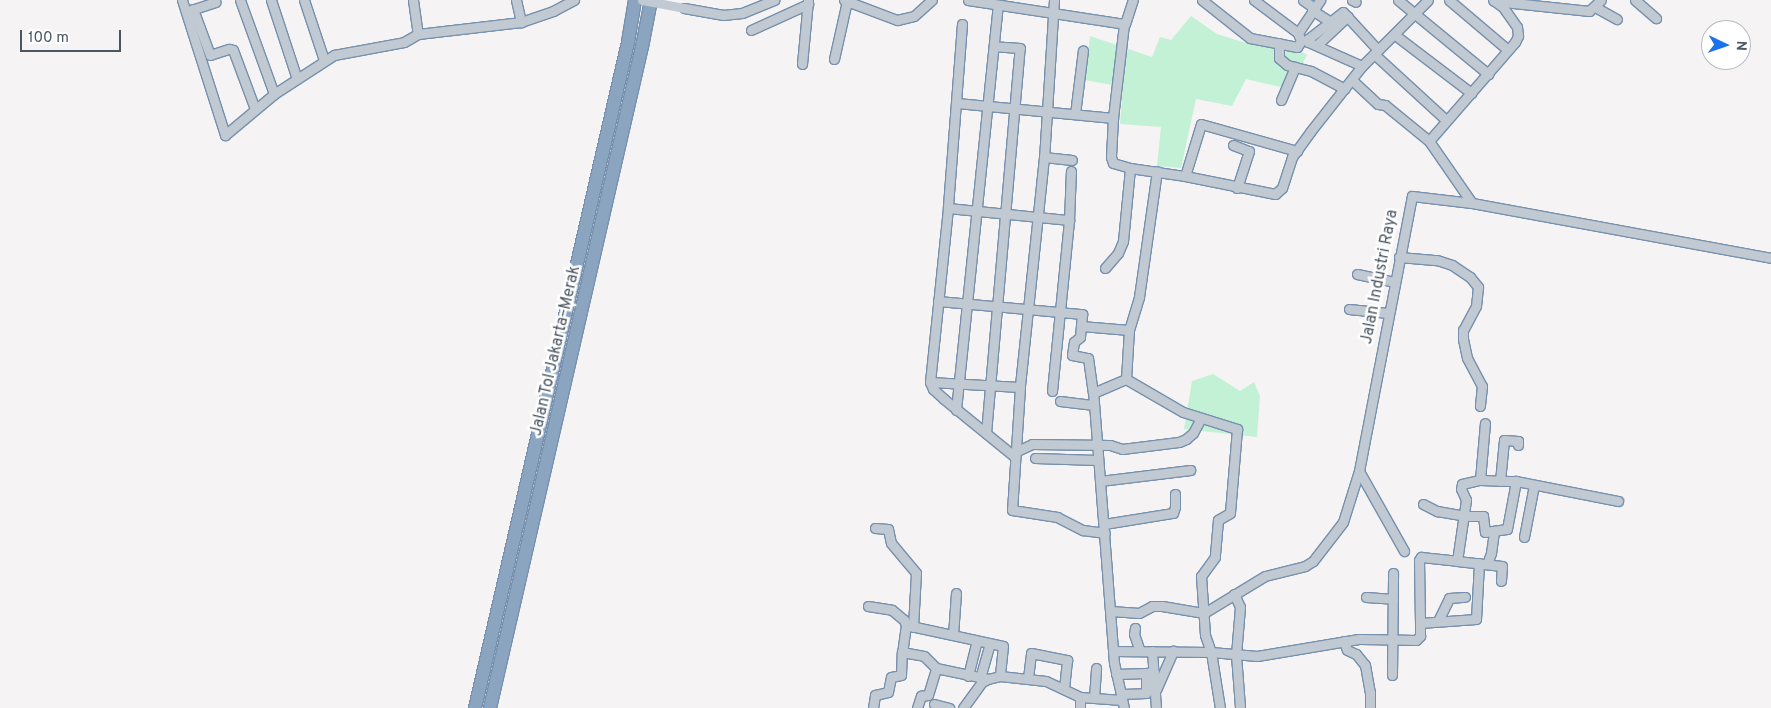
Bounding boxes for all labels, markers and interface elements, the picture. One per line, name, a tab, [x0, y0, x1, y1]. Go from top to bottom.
scale bar	[22, 20, 124, 52]
north arrow	[1701, 20, 1751, 70]
text: 100 m	[28, 29, 69, 48]
text: N	[1732, 40, 1749, 51]
street label: Jalan Industri Raya	[1358, 208, 1402, 346]
street label: Jalan Tol Jakarta–Merak	[527, 264, 585, 438]

